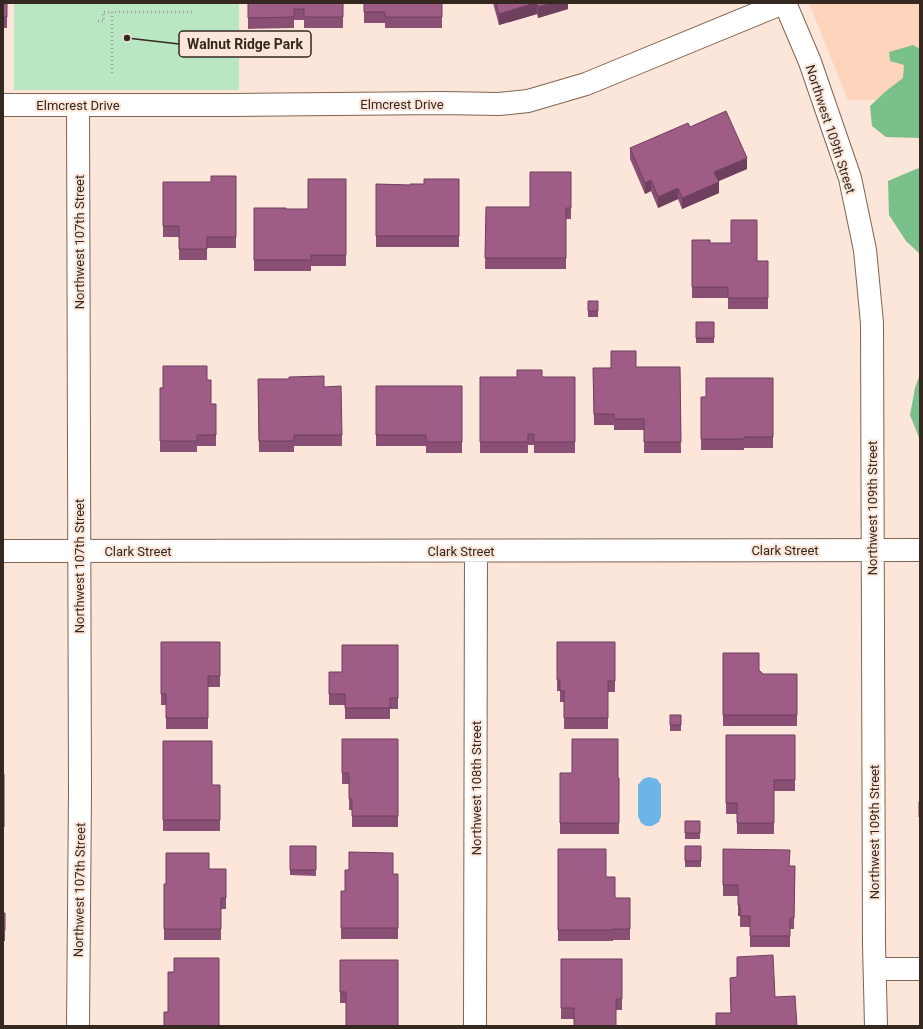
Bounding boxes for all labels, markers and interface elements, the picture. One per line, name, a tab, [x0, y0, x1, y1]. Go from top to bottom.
callout: Walnut Ridge Park	[179, 31, 311, 57]
text: Walnut Ridge Park	[187, 36, 303, 52]
street label: Northwest 109th Street	[803, 63, 858, 195]
street label: Elmcrest Drive	[360, 97, 444, 112]
street label: Elmcrest Drive	[36, 98, 120, 113]
street label: Northwest 107th Street	[72, 175, 87, 309]
street label: Northwest 109th Street	[865, 441, 880, 575]
street label: Northwest 107th Street	[72, 499, 87, 633]
street label: Clark Street	[751, 543, 819, 558]
street label: Clark Street	[104, 544, 172, 559]
street label: Clark Street	[427, 544, 495, 559]
street label: Northwest 108th Street	[469, 721, 484, 855]
street label: Northwest 109th Street	[867, 765, 882, 899]
street label: Northwest 107th Street	[71, 823, 88, 957]

